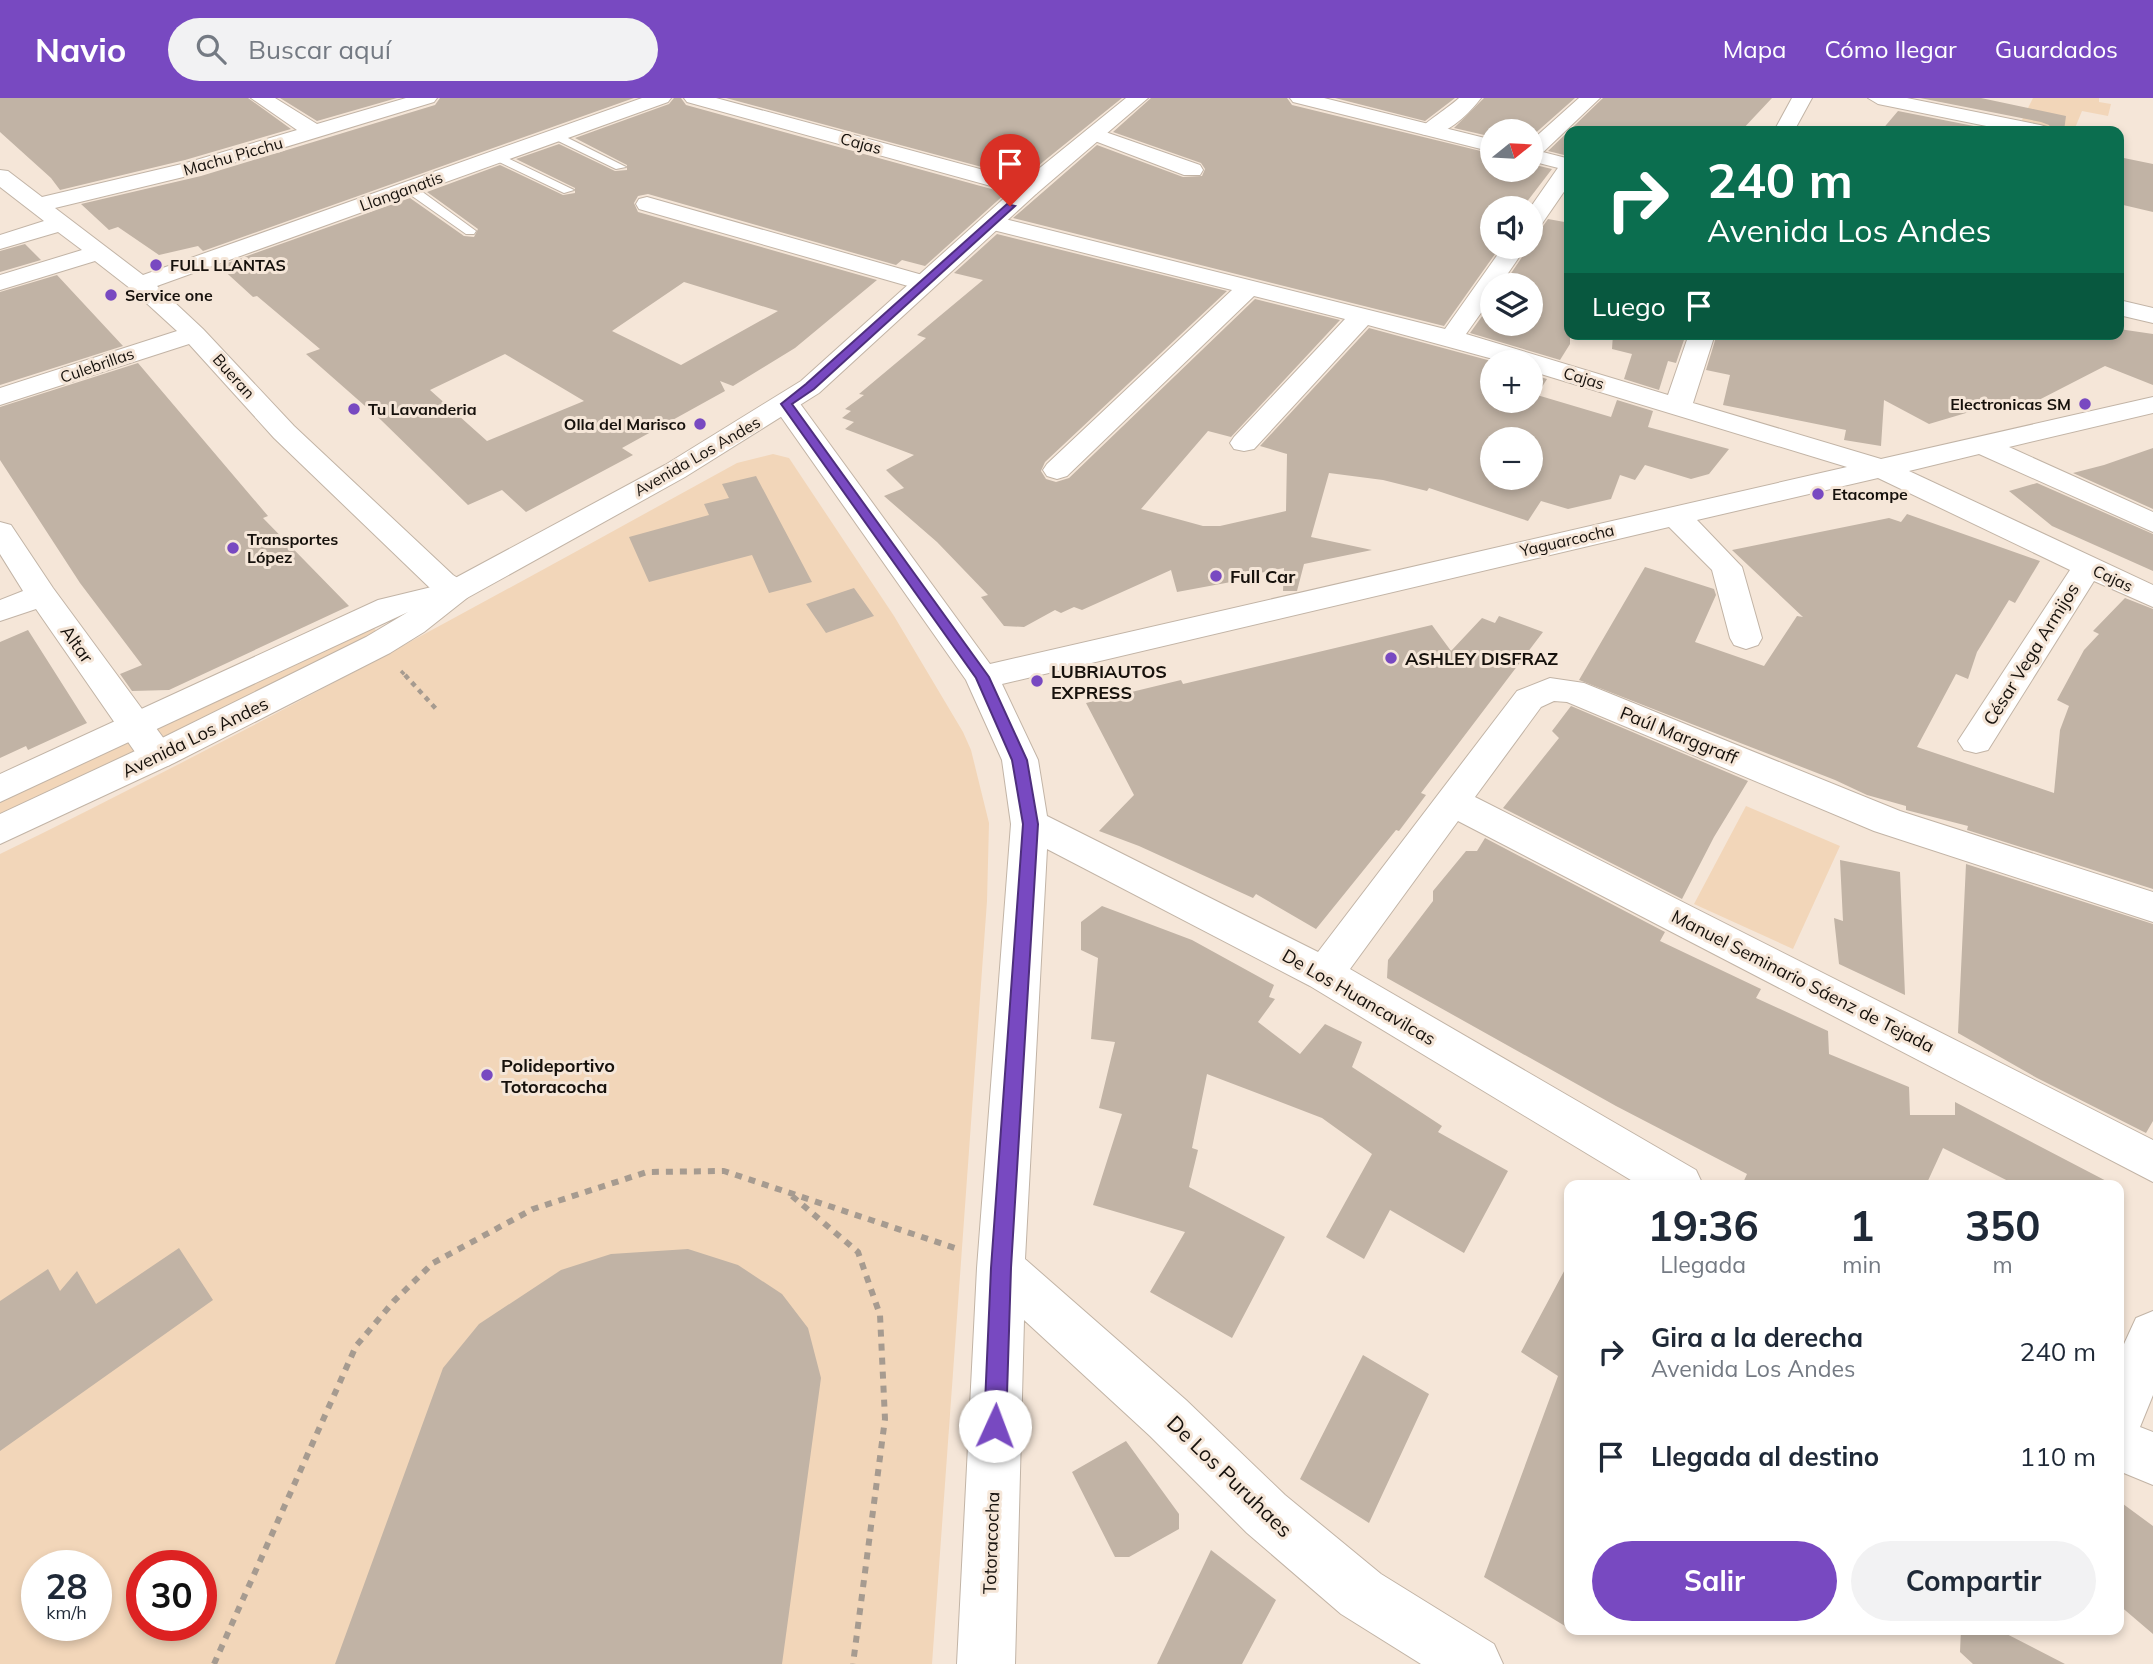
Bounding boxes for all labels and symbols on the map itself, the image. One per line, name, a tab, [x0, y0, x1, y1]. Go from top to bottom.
north arrow	[1480, 119, 1544, 182]
street label: Cajas	[838, 128, 884, 158]
street label: Machu Picchu	[181, 132, 285, 180]
pin	[980, 134, 1040, 206]
street label: Llanganatis	[357, 167, 445, 215]
place label: FULL LLANTAS	[170, 255, 286, 275]
marker: FULL LLANTAS	[148, 257, 164, 273]
place label: Service one	[125, 285, 213, 305]
marker: Service one	[103, 287, 119, 303]
street label: Culebrillas	[57, 343, 137, 387]
street label: Bueran	[209, 349, 259, 403]
street label: Cajas	[1561, 362, 1607, 394]
place label: Electronicas SM	[1950, 394, 2071, 414]
marker: Electronicas SM	[2077, 396, 2093, 412]
place label: Tu Lavanderia	[368, 399, 477, 419]
marker: Tu Lavanderia	[346, 401, 362, 417]
street label: Avenida Los Andes	[630, 412, 764, 500]
place label: Olla del Marisco	[564, 414, 686, 434]
marker: Olla del Marisco	[692, 416, 708, 432]
place label: Etacompe	[1832, 484, 1908, 504]
marker: Etacompe	[1810, 486, 1826, 502]
street label: Yaguarcocha	[1517, 519, 1616, 561]
place label: Transportes López	[247, 529, 338, 567]
marker: Transportes López	[225, 540, 241, 556]
street label: Cajas	[2090, 560, 2136, 596]
place label: Full Car	[1230, 565, 1296, 588]
marker: Full Car	[1208, 568, 1224, 584]
street label: César Vega Armijos	[1978, 579, 2084, 729]
street label: Altar	[56, 621, 99, 668]
place label: ASHLEY DISFRAZ	[1405, 647, 1558, 670]
marker: ASHLEY DISFRAZ	[1383, 650, 1399, 666]
place label: LUBRIAUTOS EXPRESS	[1051, 660, 1167, 704]
marker: LUBRIAUTOS EXPRESS	[1029, 673, 1045, 689]
street label: Avenida Los Andes	[118, 692, 272, 782]
street label: Paúl Marggraff	[1617, 701, 1742, 769]
street label: Manuel Seminario Sáenz de Tejada	[1668, 905, 1938, 1057]
street label: De Los Huancavilcas	[1278, 944, 1440, 1050]
place label: Polideportivo Totoracocha	[501, 1054, 615, 1098]
marker: Polideportivo Totoracocha	[479, 1067, 495, 1083]
position arrow	[958, 1389, 1032, 1463]
street label: De Los Puruhaes	[1162, 1410, 1298, 1542]
street label: Totoracocha	[978, 1491, 1004, 1595]
speed limit sign: 30	[126, 1550, 217, 1641]

